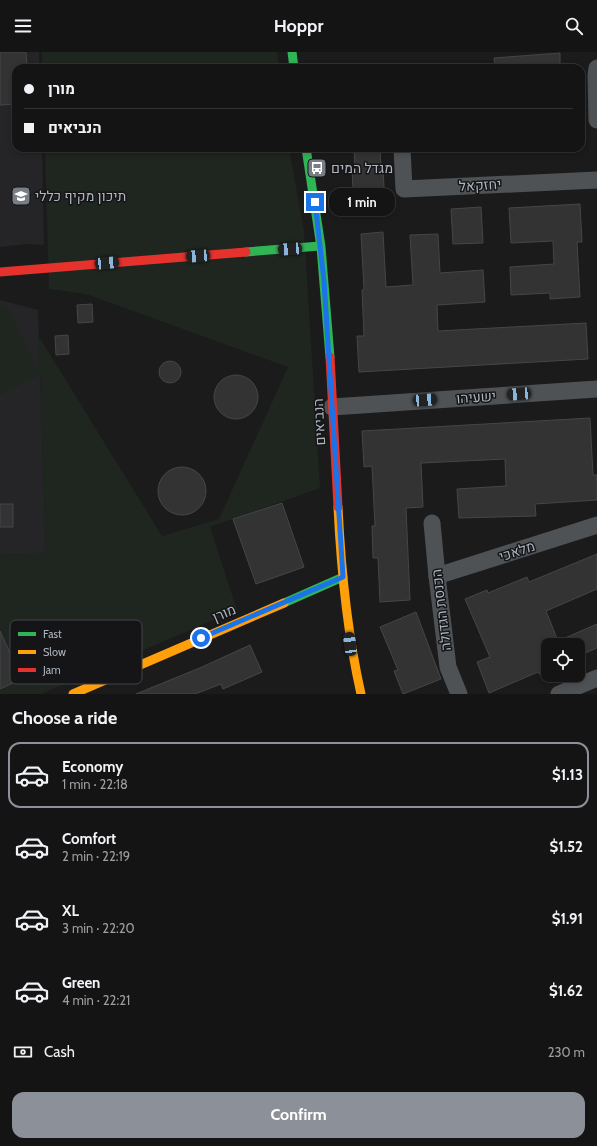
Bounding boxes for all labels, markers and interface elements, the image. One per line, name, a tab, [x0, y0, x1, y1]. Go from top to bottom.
icon: menu	[12, 15, 34, 37]
text: Hoppr	[274, 15, 323, 37]
icon: search	[563, 15, 585, 37]
text: מורן	[48, 80, 75, 98]
text: הנביאים	[48, 119, 101, 137]
bus stop icon: מגדל המים	[306, 157, 328, 179]
place label: מגדל המים	[331, 159, 393, 177]
street label: יחזקאל	[458, 175, 502, 195]
school or university icon: תיכון מקיף כללי	[10, 185, 32, 207]
place label: תיכון מקיף כללי	[35, 187, 126, 205]
callout: 1 min	[329, 188, 395, 216]
route end	[306, 193, 324, 211]
text: 1 min	[347, 194, 377, 210]
car	[278, 242, 302, 256]
car	[186, 249, 210, 263]
car	[95, 256, 119, 270]
street label: ישעיהו	[455, 387, 497, 407]
car	[507, 387, 531, 401]
car	[413, 393, 437, 407]
street label: הנביאים	[309, 398, 329, 446]
street label: מלאכי	[497, 537, 537, 565]
street label: הכנסת הגדולה	[427, 568, 455, 652]
street label: מורן	[209, 600, 239, 626]
legend	[10, 620, 142, 684]
text: Fast	[43, 627, 62, 641]
route start	[192, 629, 210, 647]
car	[342, 631, 358, 657]
map controls	[541, 638, 585, 682]
button: locate	[541, 638, 585, 682]
text: Slow	[43, 645, 66, 659]
text: Jam	[42, 663, 61, 677]
text: Choose a ride	[12, 707, 117, 729]
icon: car	[14, 757, 50, 793]
text: Economy	[62, 758, 123, 776]
text: $1.13	[552, 766, 583, 784]
text: 1 min · 22:18	[62, 776, 128, 792]
icon: car	[14, 829, 50, 865]
text: Comfort	[62, 830, 116, 848]
text: $1.52	[549, 838, 583, 856]
text: 2 min · 22:19	[62, 848, 130, 864]
icon: car	[14, 901, 50, 937]
text: XL	[62, 902, 79, 920]
text: $1.91	[552, 910, 583, 928]
text: 3 min · 22:20	[62, 920, 135, 936]
icon: car	[14, 973, 50, 1009]
text: Green	[62, 974, 100, 992]
text: $1.62	[549, 982, 583, 1000]
text: 4 min · 22:21	[62, 992, 130, 1008]
icon: cash	[12, 1041, 34, 1063]
text: Cash	[44, 1043, 75, 1061]
text: 230 m	[548, 1044, 585, 1060]
button: Confirm	[12, 1092, 585, 1138]

